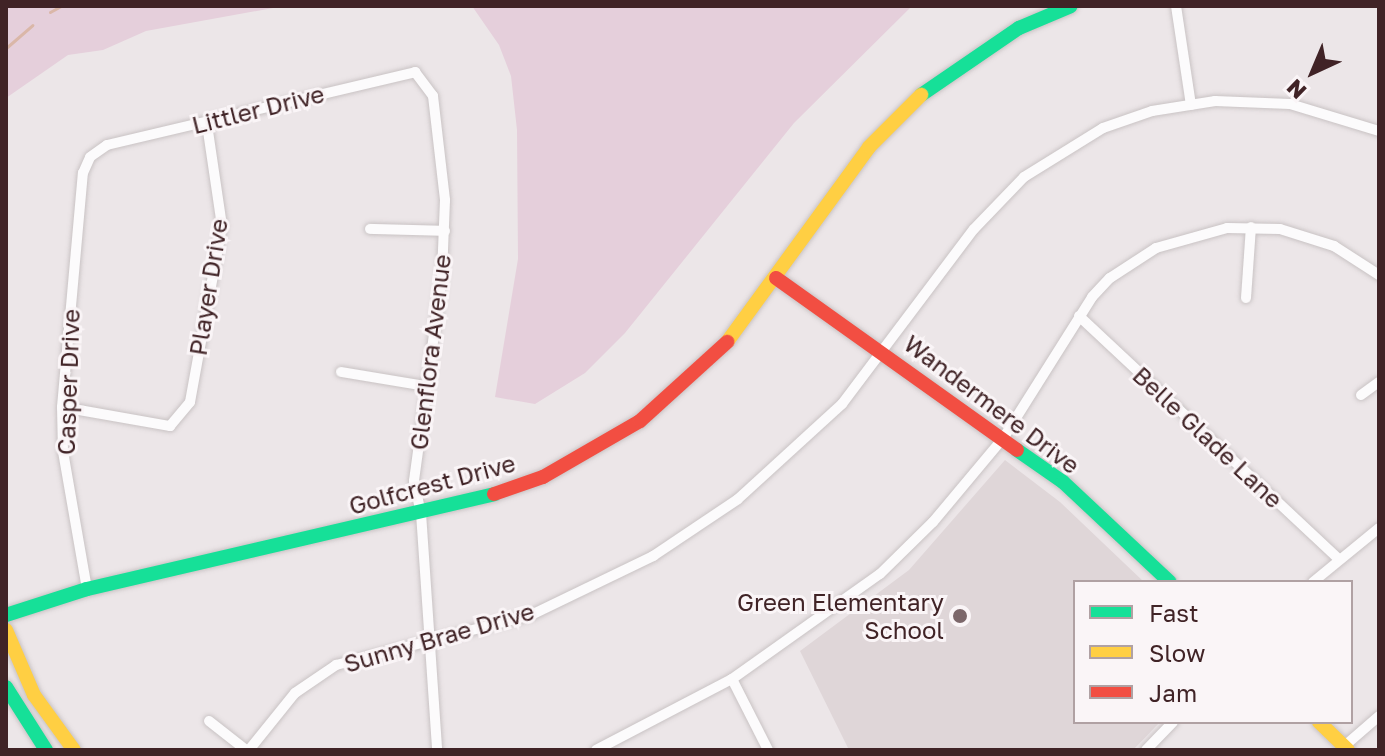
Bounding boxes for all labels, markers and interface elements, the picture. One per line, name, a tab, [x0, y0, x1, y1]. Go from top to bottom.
north arrow	[1273, 32, 1353, 112]
text: N	[1281, 74, 1311, 105]
street label: Littler Drive	[189, 79, 327, 139]
street label: Player Drive	[183, 217, 233, 357]
street label: Glenflora Avenue	[404, 252, 456, 452]
street label: Casper Drive	[51, 308, 85, 456]
street label: Wandermere Drive	[899, 329, 1085, 479]
street label: Belle Glade Lane	[1127, 360, 1289, 514]
street label: Golfcrest Drive	[346, 448, 518, 520]
legend	[1073, 580, 1353, 724]
place label: Green Elementary School	[737, 588, 944, 644]
street label: Sunny Brae Drive	[341, 596, 537, 678]
text: Fast	[1149, 598, 1199, 627]
marker: Green Elementary School	[951, 607, 969, 625]
text: Slow	[1149, 638, 1205, 667]
text: Jam	[1149, 678, 1197, 707]

